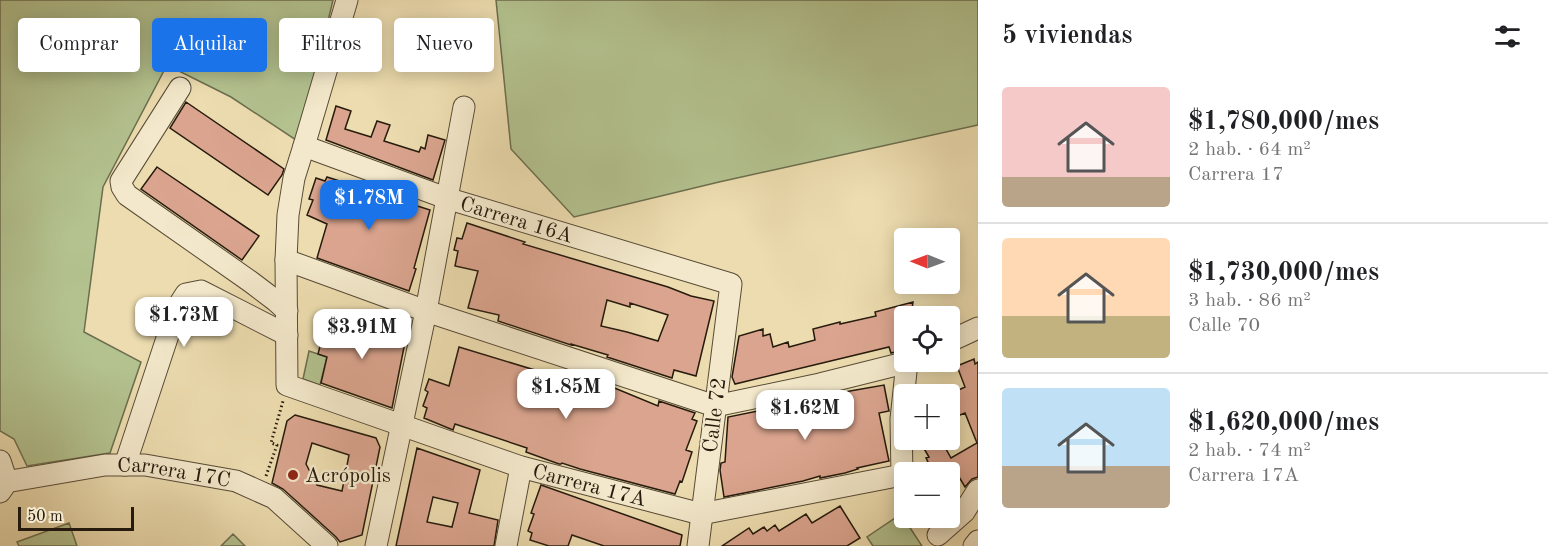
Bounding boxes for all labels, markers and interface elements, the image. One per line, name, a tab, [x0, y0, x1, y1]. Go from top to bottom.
chip: Comprar	[18, 18, 140, 72]
chip: Alquilar	[152, 18, 267, 72]
chip: Filtros	[279, 18, 382, 72]
chip: Nuevo	[394, 18, 494, 72]
icon: filters	[1491, 20, 1524, 53]
text: 5 viviendas	[1002, 23, 1132, 49]
text: $1,780,000/mes	[1188, 109, 1379, 135]
icon: home	[1050, 111, 1122, 183]
text: 2 hab. · 64 m²	[1188, 140, 1311, 160]
text: Carrera 17	[1188, 165, 1284, 185]
pin: $1.78M	[320, 180, 418, 231]
text: $1.78M	[334, 189, 404, 209]
street label: Carrera 16A	[457, 194, 575, 248]
north arrow	[894, 228, 960, 294]
map controls	[894, 228, 960, 528]
text: $1,730,000/mes	[1188, 260, 1379, 286]
icon: home	[1050, 262, 1122, 334]
text: 3 hab. · 86 m²	[1188, 291, 1311, 311]
pin: $1.73M	[135, 297, 233, 348]
text: $1.73M	[149, 306, 219, 326]
button: locate	[894, 306, 960, 372]
pin: $3.91M	[313, 309, 411, 360]
text: Calle 70	[1188, 316, 1260, 336]
text: $3.91M	[327, 318, 397, 338]
pin: $1.85M	[517, 369, 615, 420]
street label: Calle 72	[700, 376, 731, 454]
text: $1.85M	[531, 378, 601, 398]
button: +	[894, 384, 960, 450]
pin: $1.62M	[756, 390, 854, 441]
text: $1.62M	[770, 399, 840, 419]
text: $1,620,000/mes	[1188, 410, 1379, 436]
icon: home	[1050, 412, 1122, 484]
text: 2 hab. · 74 m²	[1188, 441, 1311, 461]
street label: Carrera 17C	[117, 456, 232, 492]
street label: Carrera 17A	[530, 461, 648, 511]
button: −	[894, 462, 960, 528]
place label: Acrópolis	[305, 466, 391, 487]
text: Carrera 17A	[1188, 466, 1299, 486]
marker: Acrópolis	[286, 468, 300, 482]
scale bar	[18, 504, 134, 532]
text: 50 m	[27, 509, 63, 525]

